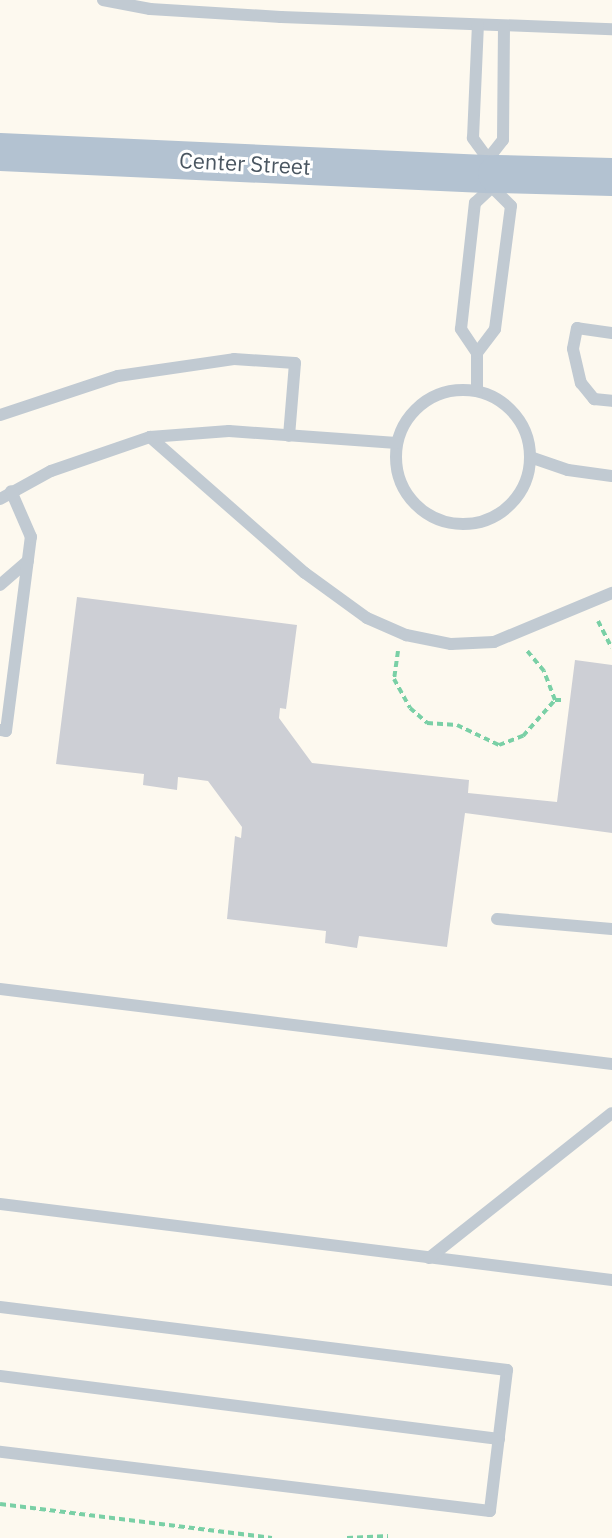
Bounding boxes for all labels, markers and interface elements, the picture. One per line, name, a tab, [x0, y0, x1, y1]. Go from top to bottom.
street label: Center Street	[179, 146, 311, 180]

